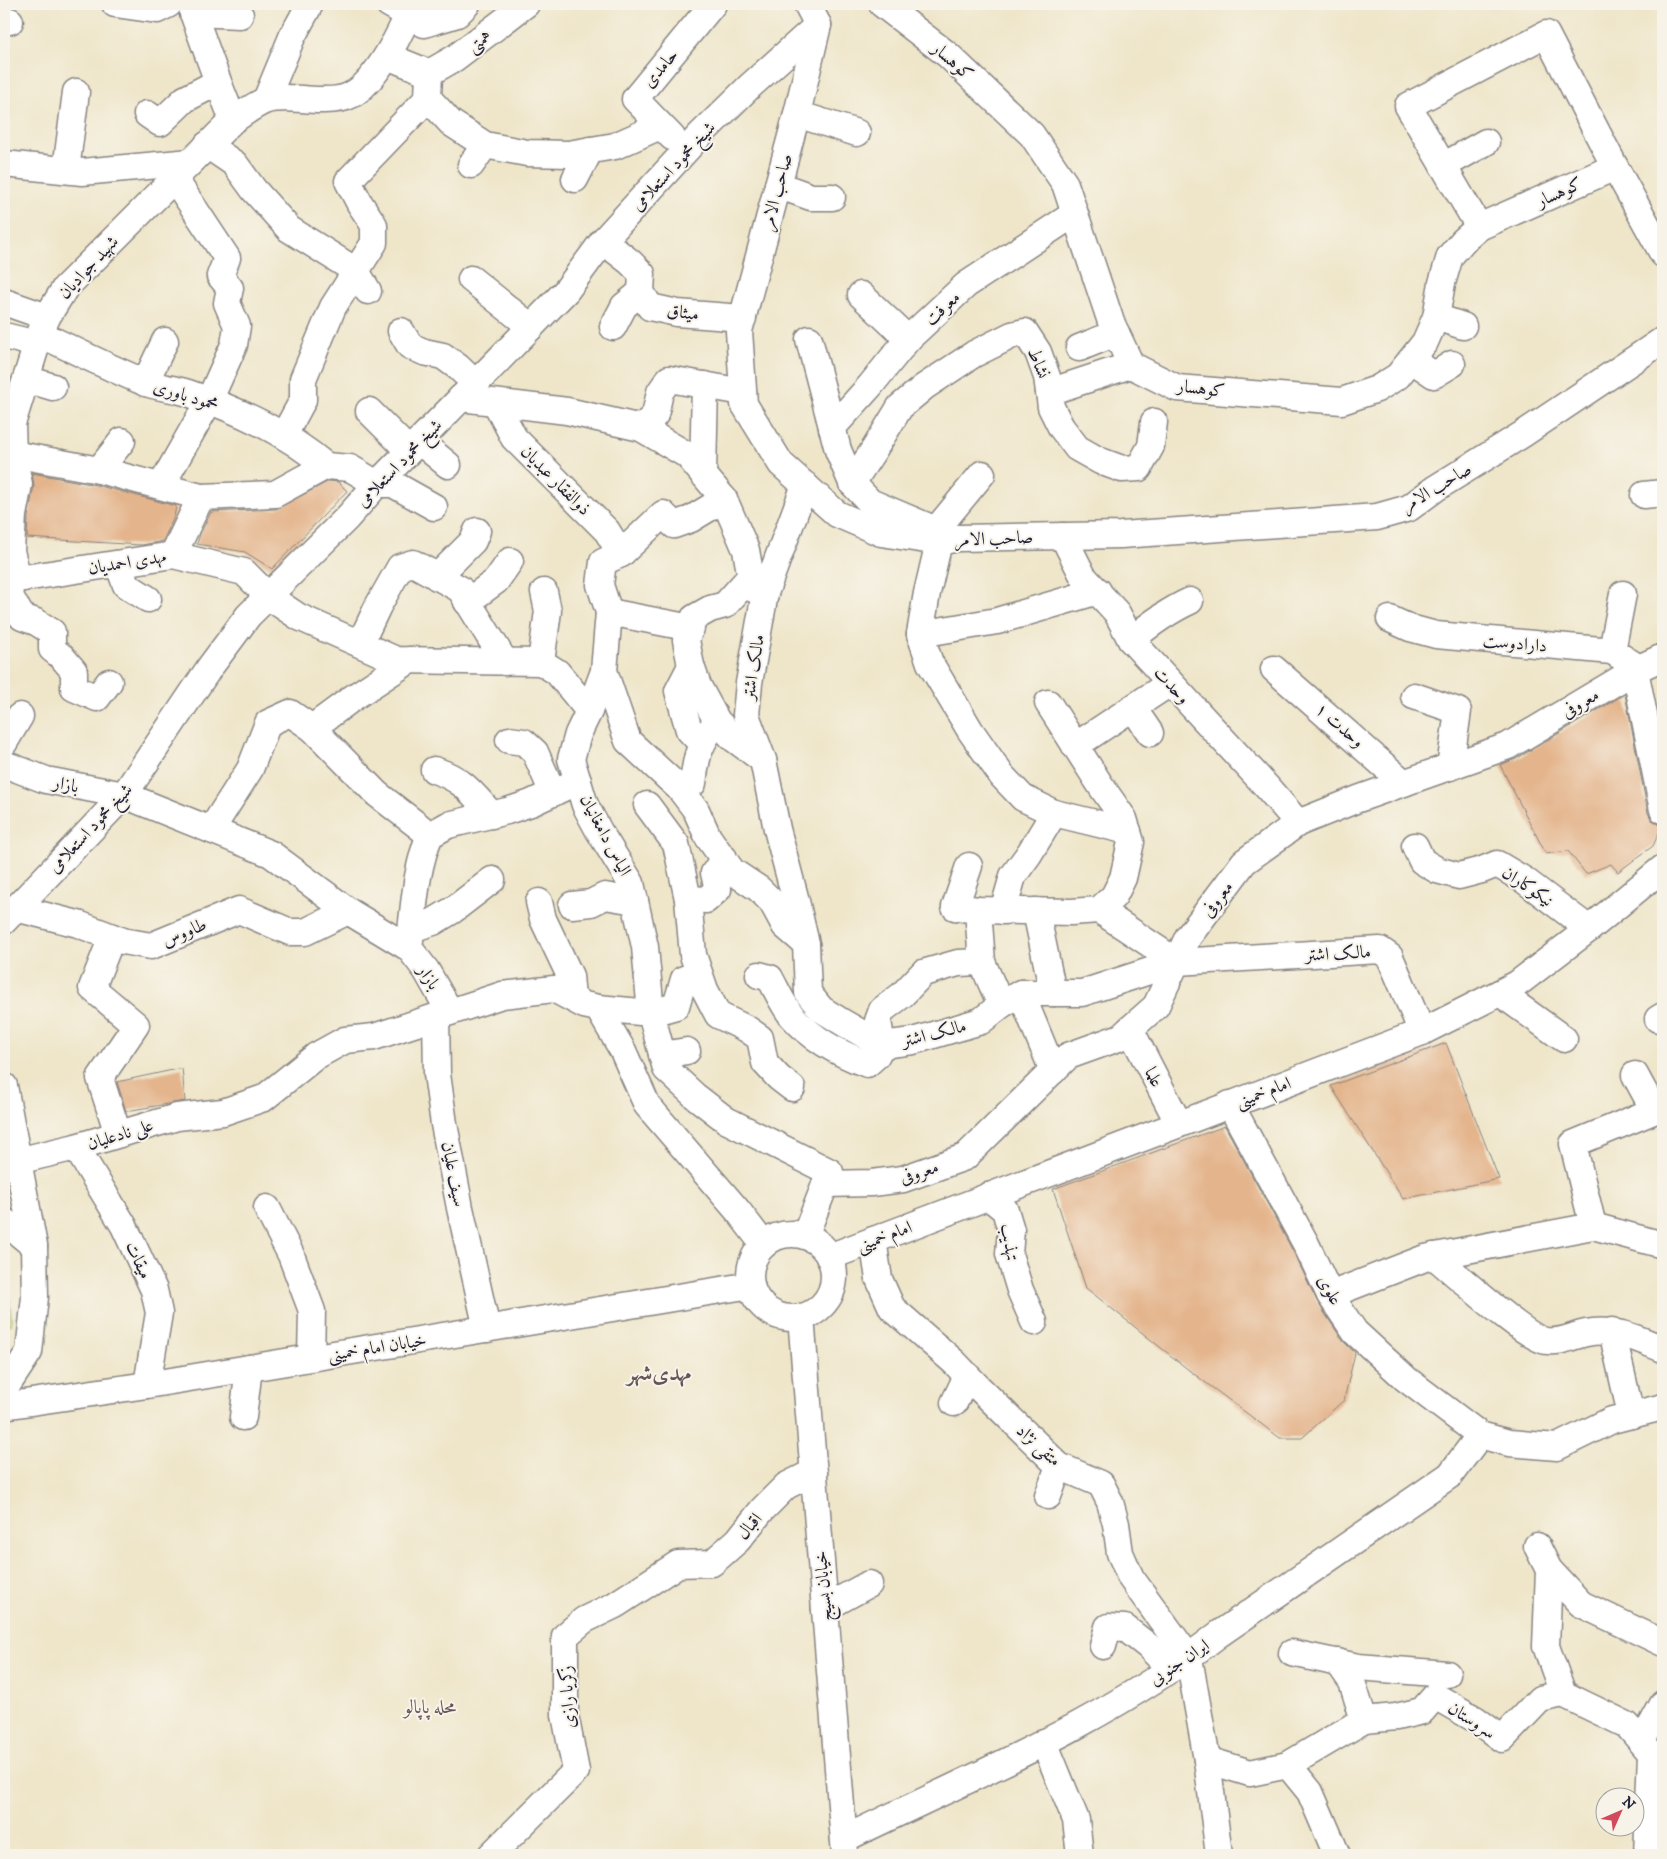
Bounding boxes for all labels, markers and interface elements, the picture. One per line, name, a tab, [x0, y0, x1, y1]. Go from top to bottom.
street label: همتی	[463, 25, 497, 59]
street label: کوهسار	[926, 36, 978, 86]
street label: حامدی	[638, 45, 683, 93]
street label: شیخ محمود استعلامی	[627, 117, 724, 219]
street label: صاحب الامر	[756, 152, 799, 233]
street label: کوهسار	[1531, 173, 1586, 213]
street label: شهید جوادیان	[54, 231, 124, 304]
street label: معرفت	[920, 287, 965, 331]
street label: میثاق	[665, 300, 700, 326]
street label: نشاط	[1022, 345, 1054, 382]
street label: کوهسار	[1174, 375, 1226, 403]
street label: محمود باوری	[150, 376, 221, 416]
street label: شیخ محمود استعلامی	[352, 415, 450, 515]
street label: ذوالفقار عبدیان	[516, 441, 595, 520]
street label: صاحب الامر	[1397, 458, 1476, 518]
street label: صاحب الامر	[954, 527, 1034, 552]
street label: مهدی احمدیان	[86, 546, 168, 580]
street label: دارادوست	[1482, 630, 1548, 658]
street label: مالک اشتر	[738, 633, 770, 703]
street label: وحدت	[1148, 662, 1194, 709]
street label: معروفی	[1558, 684, 1603, 724]
street label: وحدت ۱	[1310, 699, 1368, 753]
street label: بازار	[49, 771, 81, 798]
street label: شیخ محمود استعلامی	[44, 779, 141, 881]
street label: الیاس دامغانیان	[574, 791, 636, 880]
street label: نیکوکاران	[1497, 862, 1557, 912]
street label: معروفی	[1197, 877, 1239, 922]
street label: طاووس	[159, 914, 210, 952]
street label: مالک اشتر	[1303, 941, 1372, 967]
street label: بازار	[411, 959, 444, 994]
street label: مالک اشتر	[898, 1015, 969, 1053]
street label: علما	[1139, 1064, 1167, 1091]
street label: امام خمینی	[1232, 1072, 1296, 1117]
street label: علی نادعلیان	[85, 1115, 156, 1156]
street label: سیف علیان	[436, 1140, 470, 1209]
street label: معروفی	[897, 1156, 942, 1190]
street label: امام خمینی	[853, 1216, 917, 1261]
street label: تهذیب	[996, 1222, 1023, 1262]
street label: میقات	[120, 1238, 156, 1283]
street label: علوی	[1312, 1272, 1346, 1309]
street label: خیابان امام خمینی	[326, 1329, 429, 1371]
district label: مهدی‌شهر	[625, 1360, 692, 1388]
street label: متقی نژاد	[1010, 1420, 1065, 1472]
street label: اقبال	[732, 1509, 767, 1545]
street label: خیابان بسیج	[810, 1549, 842, 1622]
street label: ایران جنوبی	[1145, 1635, 1214, 1692]
street label: زکریا رازی	[555, 1665, 581, 1729]
district label: محله پاپالو	[402, 1696, 457, 1720]
street label: سروستان	[1443, 1697, 1499, 1744]
north arrow	[1594, 1786, 1644, 1836]
text: N	[1618, 1793, 1639, 1814]

